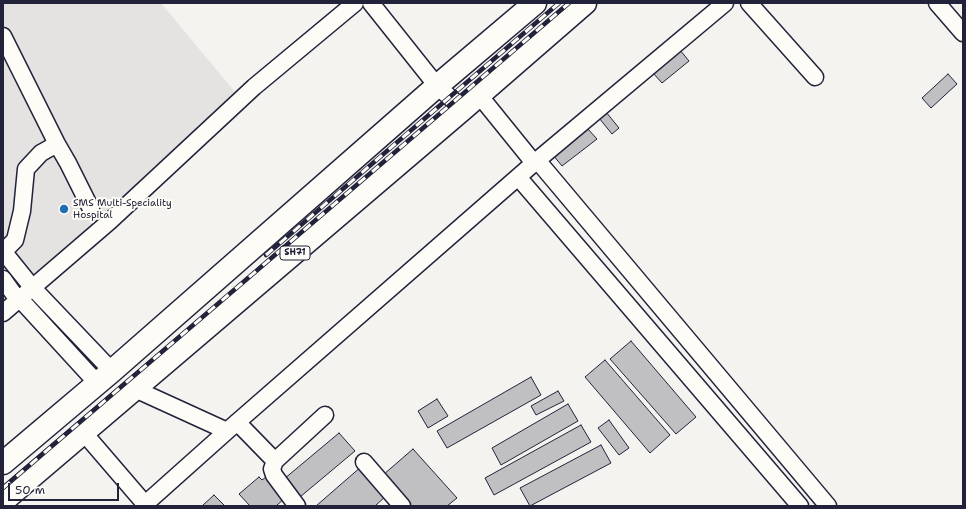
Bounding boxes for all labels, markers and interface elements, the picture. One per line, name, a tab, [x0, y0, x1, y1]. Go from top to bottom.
place label: SMS Multi-Speciality Hospital	[73, 197, 172, 220]
marker: SMS Multi-Speciality Hospital	[58, 203, 70, 215]
road number: SH71	[280, 246, 310, 260]
scale bar	[10, 475, 121, 501]
text: 50 m	[15, 482, 45, 498]

